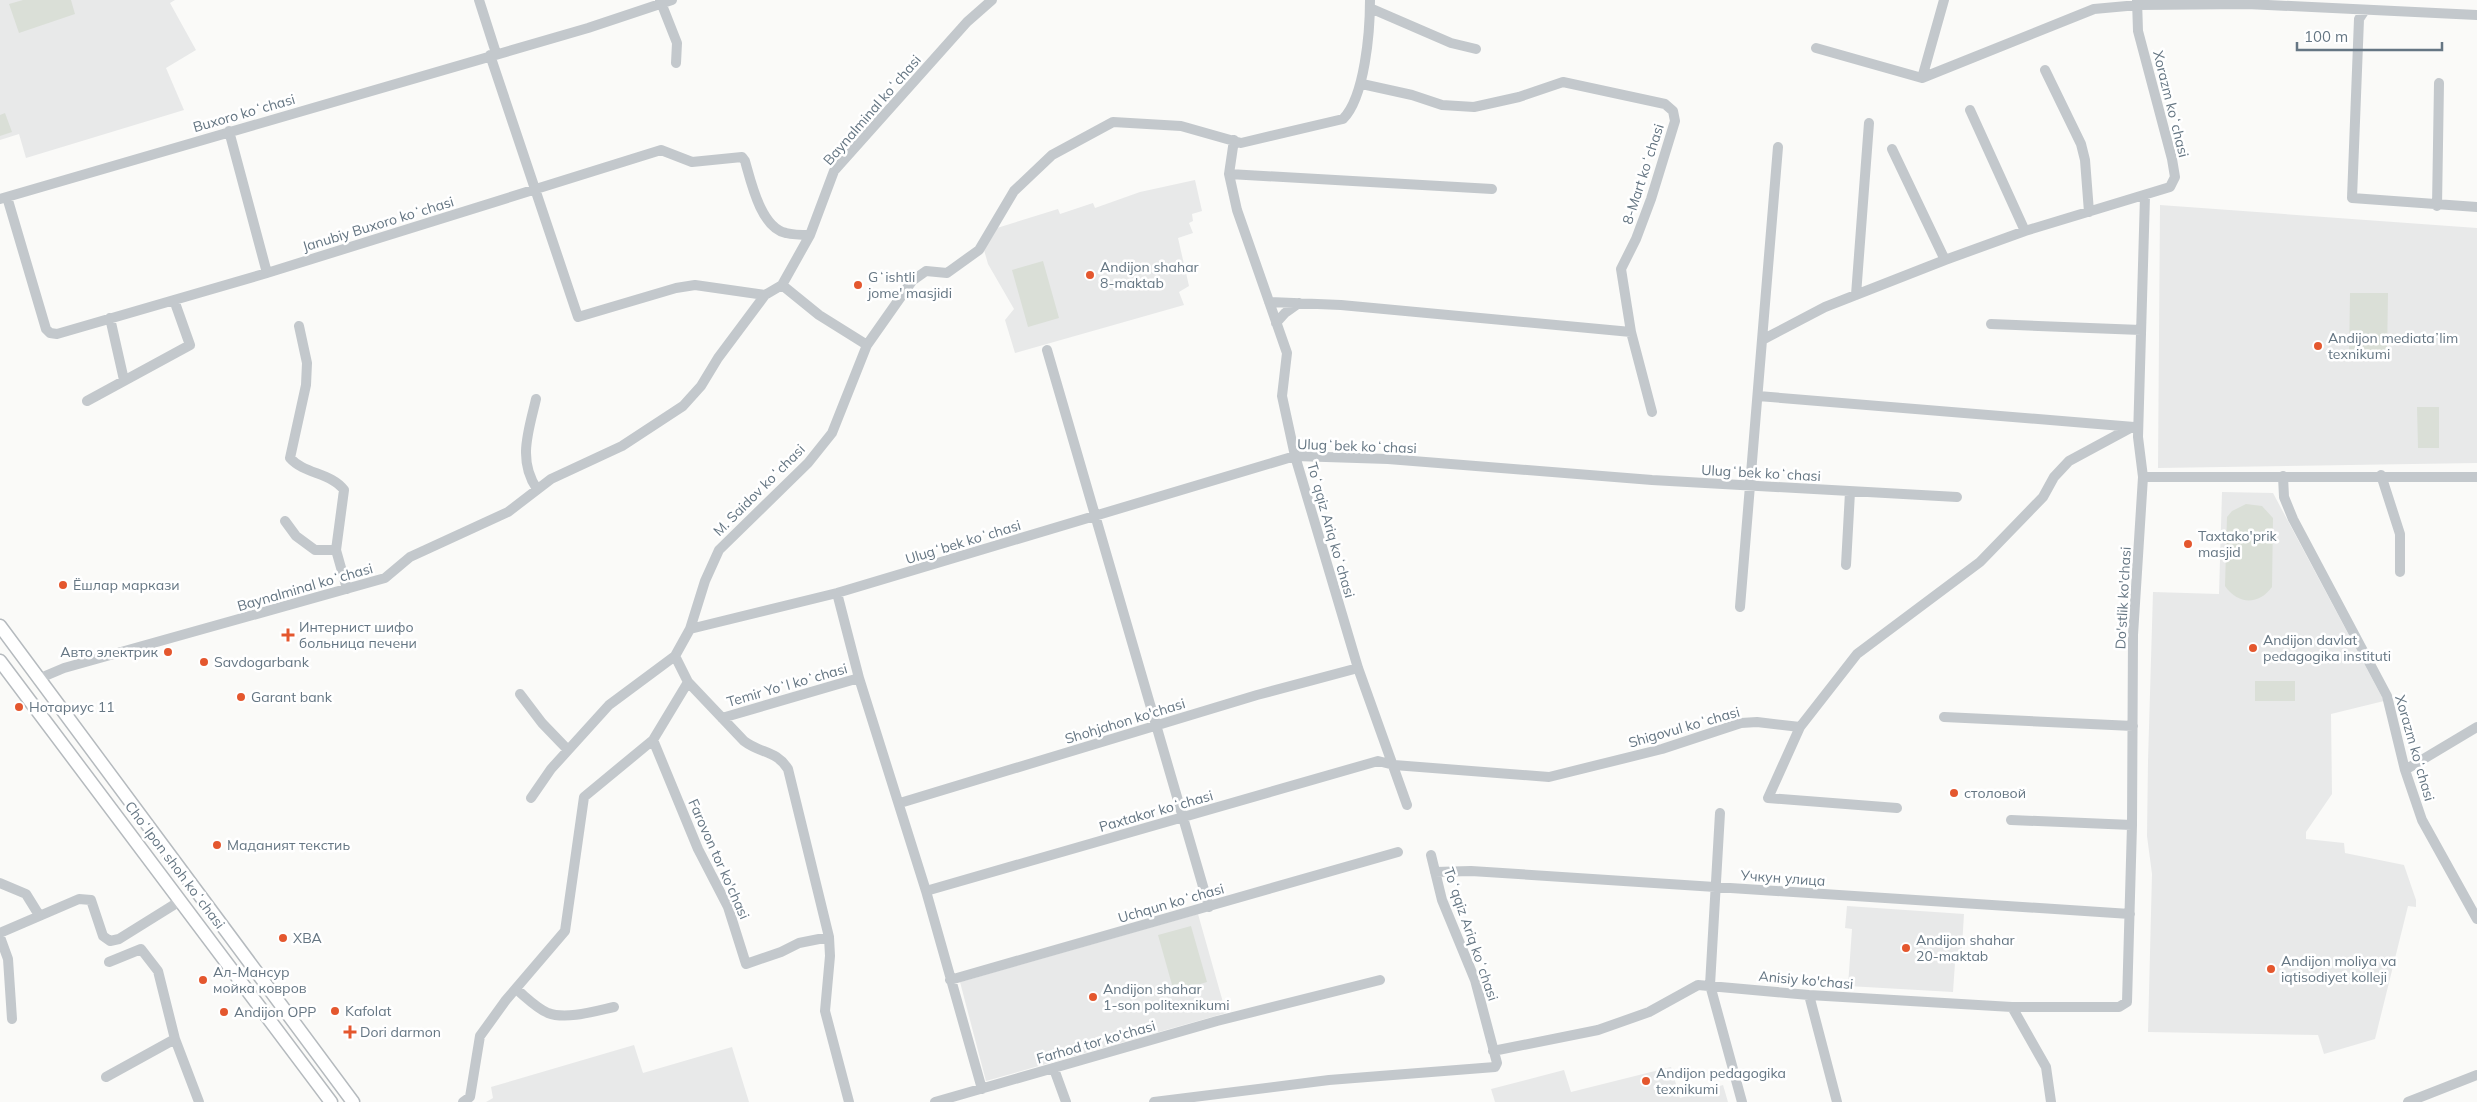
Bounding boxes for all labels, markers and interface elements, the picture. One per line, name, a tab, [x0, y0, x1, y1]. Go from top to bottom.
scale bar	[2297, 20, 2442, 52]
text: 100 m	[2304, 27, 2348, 46]
street label: Xorazm koʻchasi	[2149, 49, 2193, 159]
street label: Baynalminal koʻchasi	[819, 51, 925, 169]
street label: Buxoro koʻchasi	[191, 90, 297, 136]
street label: 8-Mart koʻchasi	[1618, 121, 1668, 227]
street label: Janubiy Buxoro koʻchasi	[300, 192, 456, 256]
place label: Andijon shahar 8-maktab	[1100, 258, 1200, 292]
place label: Gʻishtli jome' masjidi	[867, 268, 952, 302]
marker: Andijon shahar 8-maktab	[1084, 269, 1096, 281]
marker: Gʻishtli jome' masjidi	[852, 279, 864, 291]
place label: Andijon mediataʼlim texnikumi	[2328, 329, 2458, 363]
marker: Andijon mediataʼlim texnikumi	[2312, 340, 2324, 352]
street label: Ulugʻbek koʻchasi	[1297, 435, 1417, 457]
street label: M. Saidov koʻchasi	[709, 440, 809, 540]
street label: Toʻqqiz Ariq koʻchasi	[1303, 460, 1359, 600]
street label: Ulugʻbek koʻchasi	[1701, 461, 1821, 485]
street label: Ulugʻbek koʻchasi	[903, 516, 1023, 568]
place label: Taxtako'prik masjid	[2198, 527, 2278, 561]
marker: Taxtako'prik masjid	[2182, 538, 2194, 550]
street label: Do'stlik ko'chasi	[2111, 546, 2135, 650]
street label: Baynalminal koʻchasi	[235, 559, 375, 615]
place label: Ёшлар маркази	[73, 576, 180, 594]
marker: Ёшлар маркази	[57, 579, 69, 591]
place label: Интернист шифо больница печени	[299, 618, 417, 652]
marker: Интернист шифо больница печени	[281, 628, 295, 642]
place label: Andijon davlat pedagogika instituti	[2263, 631, 2391, 665]
marker: Andijon davlat pedagogika instituti	[2247, 642, 2259, 654]
place label: Авто электрик	[60, 643, 158, 661]
marker: Авто электрик	[162, 646, 174, 658]
place label: Savdogarbank	[214, 653, 310, 671]
marker: Savdogarbank	[198, 656, 210, 668]
street label: Temir Yoʻl koʻchasi	[725, 659, 849, 711]
place label: Garant bank	[251, 688, 333, 706]
marker: Garant bank	[235, 691, 247, 703]
street label: Xorazm koʻchasi	[2391, 693, 2439, 803]
street label: Shohjahon ko'chasi	[1063, 694, 1187, 748]
place label: Нотариус 11	[29, 698, 115, 716]
marker: Нотариус 11	[13, 701, 25, 713]
street label: Shigovul koʻchasi	[1626, 703, 1742, 751]
place label: столовой	[1964, 784, 2026, 802]
street label: Paxtakor koʻchasi	[1097, 786, 1215, 836]
marker: столовой	[1948, 787, 1960, 799]
street label: Farovon tor ko'chasi	[684, 796, 754, 922]
street label: Choʻlpon shoh koʻchasi	[121, 798, 229, 932]
place label: Маданият текстиь	[227, 836, 350, 854]
marker: Маданият текстиь	[211, 839, 223, 851]
street label: Toʻqqiz Ariq koʻchasi	[1440, 865, 1502, 1003]
street label: Учкун улица	[1739, 866, 1826, 890]
street label: Uchqun koʻchasi	[1116, 879, 1226, 927]
place label: XBA	[293, 929, 323, 947]
place label: Andijon shahar 20-maktab	[1916, 931, 2016, 965]
marker: XBA	[277, 932, 289, 944]
marker: Andijon shahar 20-maktab	[1900, 942, 1912, 954]
place label: Andijon moliya va iqtisodiyet kolleji	[2281, 952, 2396, 986]
place label: Ал-Мансур мойка ковров	[213, 963, 307, 997]
marker: Andijon moliya va iqtisodiyet kolleji	[2265, 963, 2277, 975]
street label: Anisiy ko'chasi	[1758, 967, 1854, 993]
marker: Ал-Мансур мойка ковров	[197, 974, 209, 986]
place label: Andijon shahar 1-son politexnikumi	[1103, 980, 1230, 1014]
marker: Andijon shahar 1-son politexnikumi	[1087, 991, 1099, 1003]
place label: Kafolat	[345, 1002, 392, 1020]
place label: Andijon OPP	[234, 1003, 316, 1021]
marker: Kafolat	[329, 1005, 341, 1017]
marker: Andijon OPP	[218, 1006, 230, 1018]
street label: Farhod tor ko'chasi	[1034, 1016, 1158, 1068]
place label: Dori darmon	[360, 1023, 441, 1041]
marker: Dori darmon	[344, 1026, 356, 1038]
place label: Andijon pedagogika texnikumi	[1656, 1064, 1786, 1098]
marker: Andijon pedagogika texnikumi	[1640, 1075, 1652, 1087]

